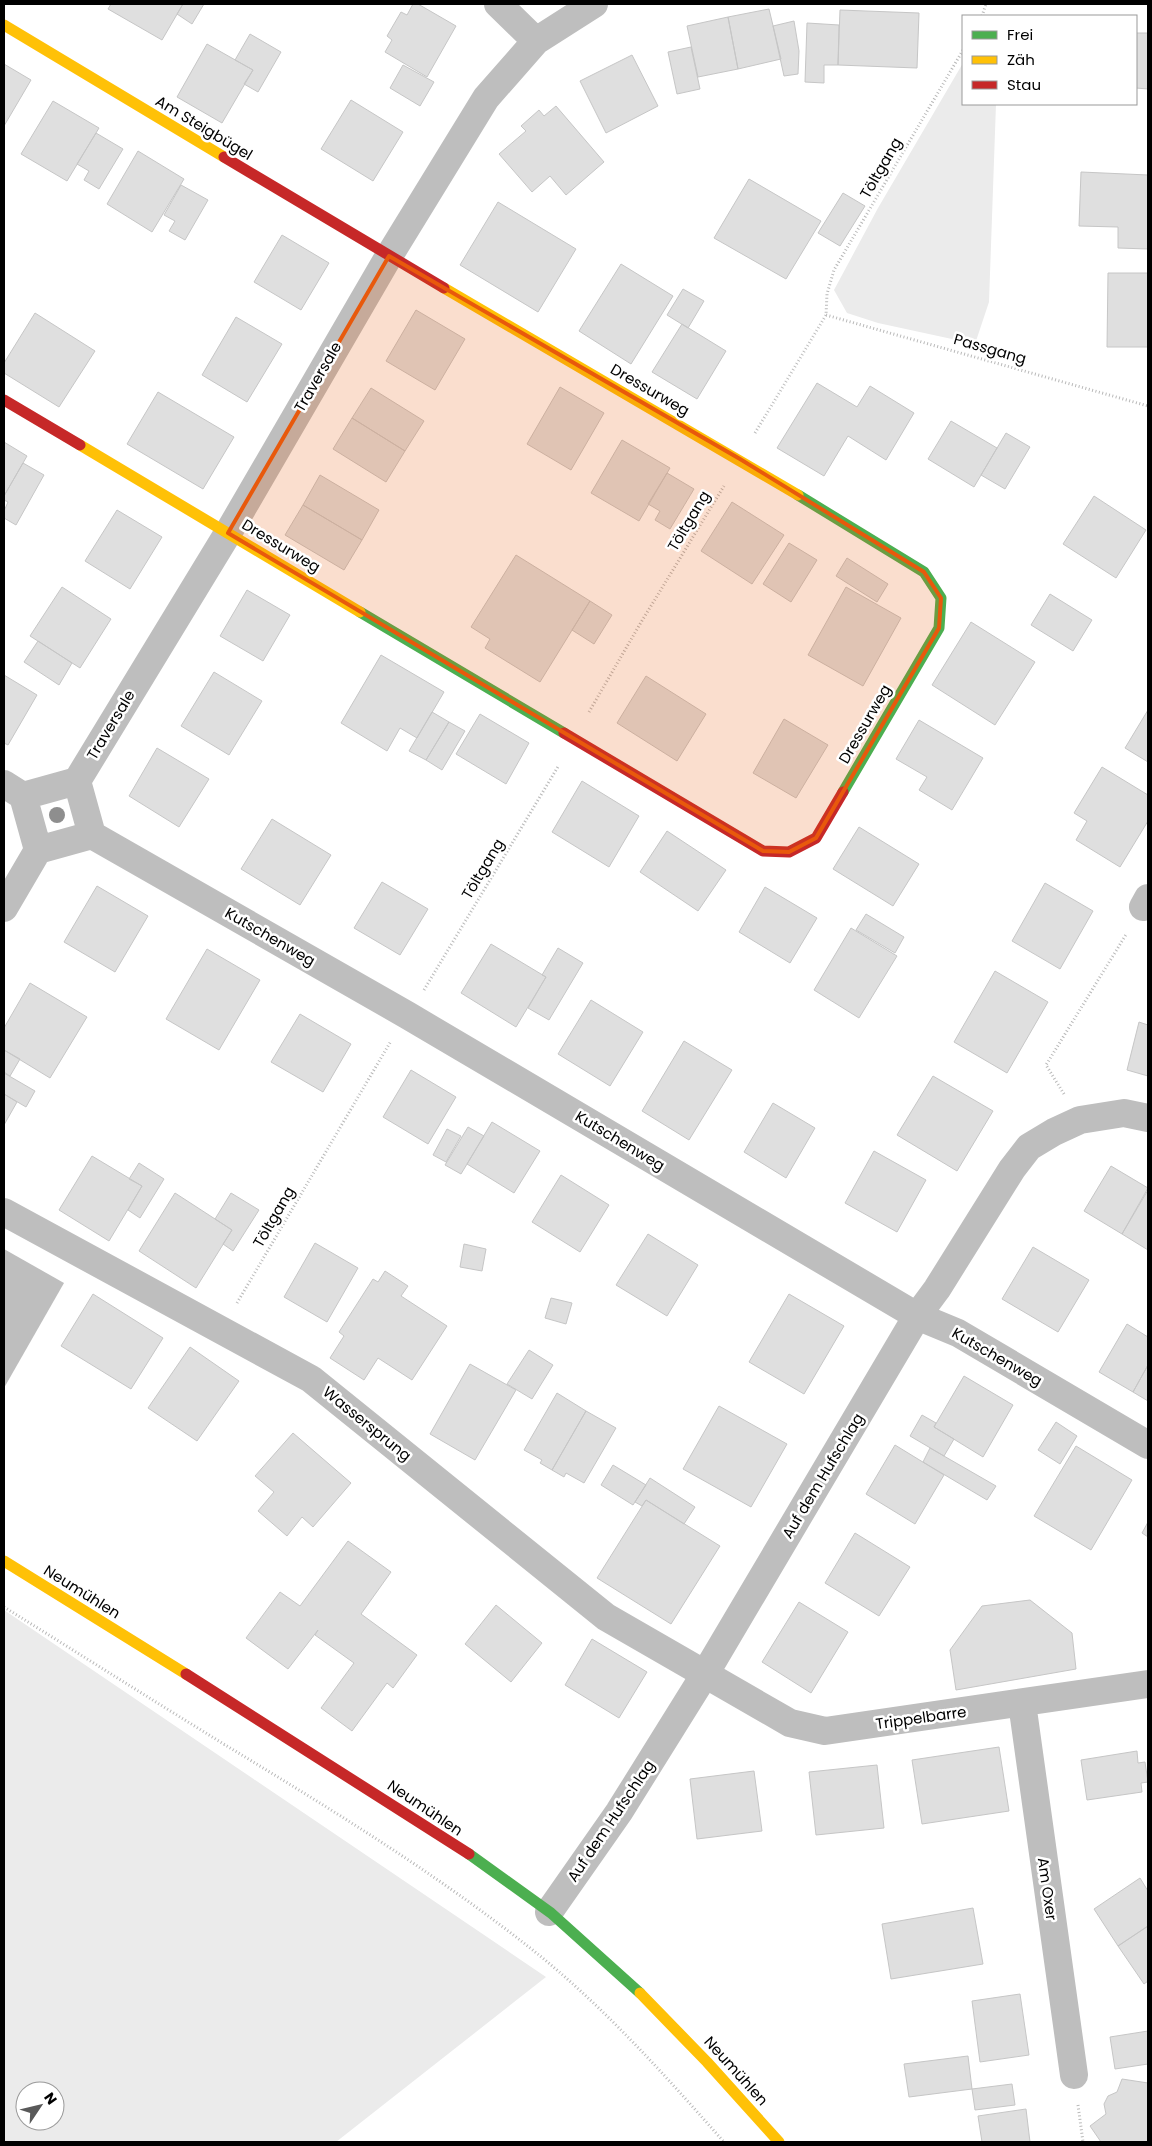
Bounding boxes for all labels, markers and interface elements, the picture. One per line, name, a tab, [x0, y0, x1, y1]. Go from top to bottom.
legend	[962, 15, 1137, 105]
text: Frei	[1007, 24, 1033, 45]
text: Zäh	[1007, 49, 1035, 70]
text: Stau	[1007, 74, 1041, 95]
street label: Am Steigbügel	[152, 90, 257, 165]
street label: Töltgang	[855, 134, 906, 202]
street label: Passgang	[951, 328, 1029, 369]
street label: Traversale	[289, 338, 346, 416]
street label: Dressurweg	[607, 358, 694, 421]
street label: Töltgang	[662, 487, 715, 555]
street label: Dressurweg	[238, 514, 324, 577]
street label: Dressurweg	[833, 680, 896, 767]
street label: Traversale	[81, 686, 140, 764]
street label: Töltgang	[456, 835, 509, 903]
street label: Kutschenweg	[221, 902, 319, 971]
street label: Kutschenweg	[571, 1106, 669, 1176]
street label: Töltgang	[248, 1183, 299, 1251]
street label: Kutschenweg	[948, 1322, 1046, 1391]
street label: Wassersprung	[319, 1381, 416, 1466]
street label: Auf dem Hufschlag	[777, 1409, 868, 1542]
street label: Neumühlen	[40, 1560, 125, 1623]
street label: Trippelbarre	[874, 1701, 968, 1734]
street label: Auf dem Hufschlag	[562, 1756, 659, 1886]
street label: Neumühlen	[383, 1775, 467, 1841]
street label: Am Oxer	[1033, 1856, 1062, 1922]
street label: Neumühlen	[700, 2031, 773, 2110]
north arrow	[15, 2081, 65, 2131]
text: N	[39, 2088, 62, 2109]

